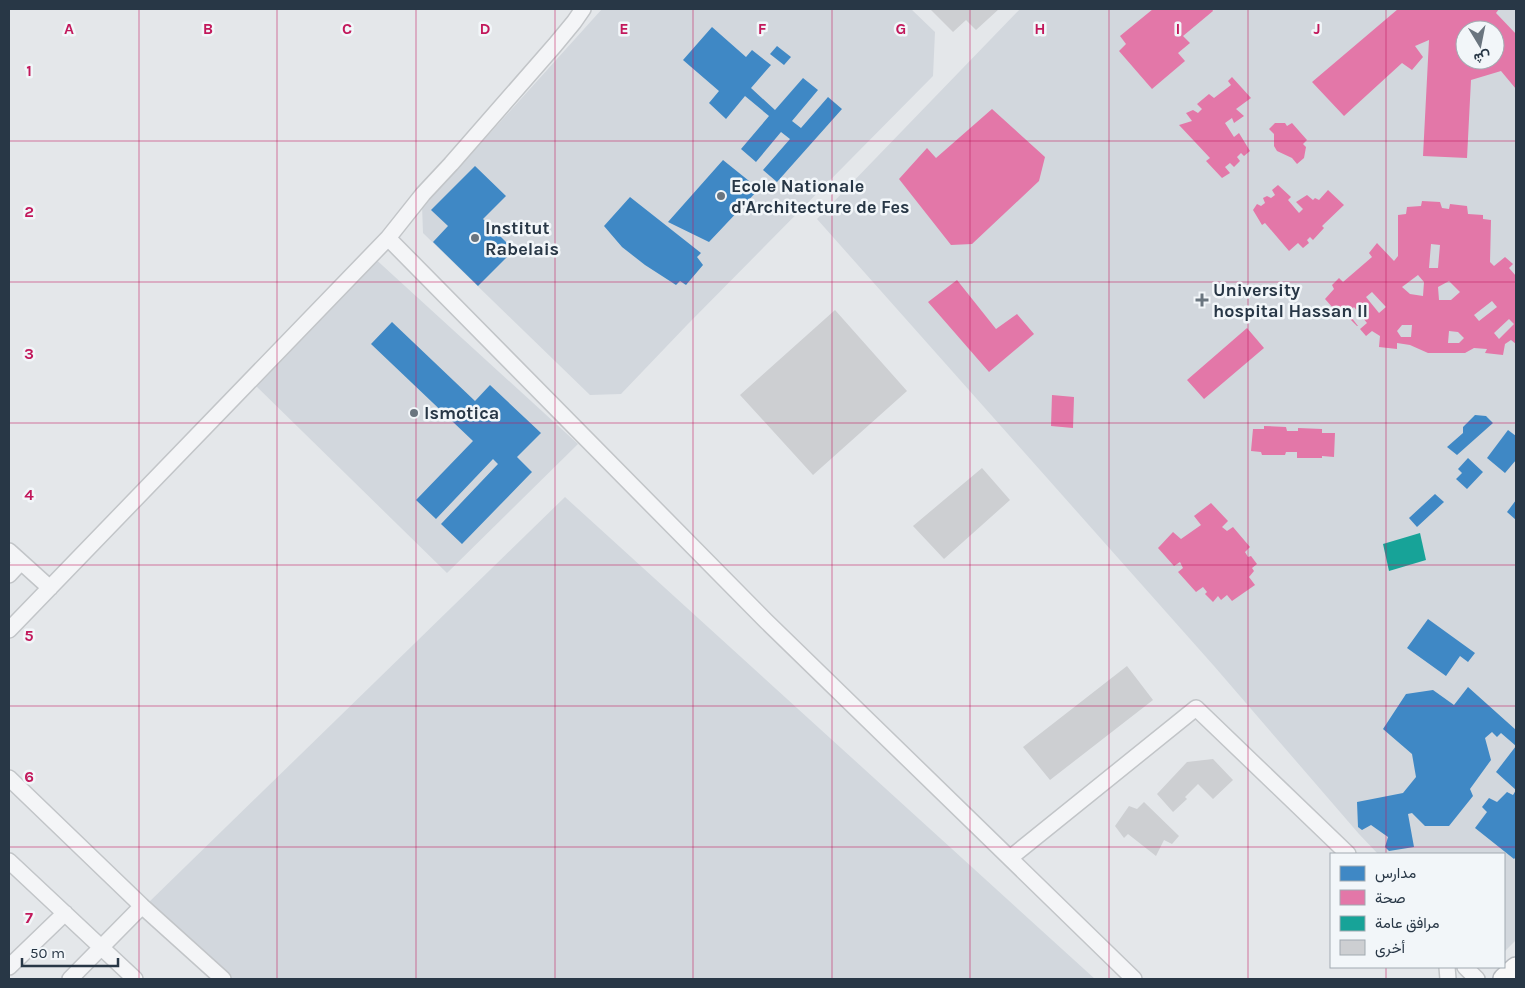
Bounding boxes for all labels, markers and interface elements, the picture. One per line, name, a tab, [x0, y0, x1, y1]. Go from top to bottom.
text: A	[64, 19, 74, 38]
text: B	[203, 19, 213, 38]
text: C	[342, 19, 352, 38]
text: D	[480, 19, 491, 38]
text: E	[619, 19, 629, 38]
text: F	[758, 19, 767, 38]
text: G	[896, 19, 906, 38]
text: H	[1034, 19, 1046, 38]
text: I	[1176, 19, 1180, 38]
text: J	[1313, 19, 1321, 38]
north arrow	[1455, 20, 1505, 70]
text: ش	[1472, 47, 1492, 67]
text: 1	[26, 61, 32, 80]
place label: Ecole Nationale d'Architecture de Fes	[731, 175, 909, 218]
marker: Ecole Nationale d'Architecture de Fes	[715, 190, 727, 202]
text: 2	[24, 202, 34, 221]
place label: Institut Rabelais	[485, 217, 559, 260]
marker: Institut Rabelais	[469, 232, 481, 244]
place label: University hospital Hassan II	[1213, 279, 1368, 322]
marker: University hospital Hassan II	[1195, 293, 1209, 307]
text: 3	[24, 344, 34, 363]
place label: Ismotica	[424, 402, 499, 424]
marker: Ismotica	[408, 407, 420, 419]
text: 4	[24, 485, 34, 504]
text: 5	[24, 626, 34, 645]
text: 6	[24, 767, 34, 786]
legend	[1330, 853, 1505, 968]
text: مدارس	[1375, 864, 1416, 883]
text: صحة	[1375, 889, 1406, 907]
text: 7	[25, 908, 33, 927]
text: مرافق عامة	[1375, 914, 1440, 933]
scale bar	[22, 936, 119, 968]
text: أخرى	[1375, 939, 1405, 958]
text: 50 m	[30, 944, 65, 962]

